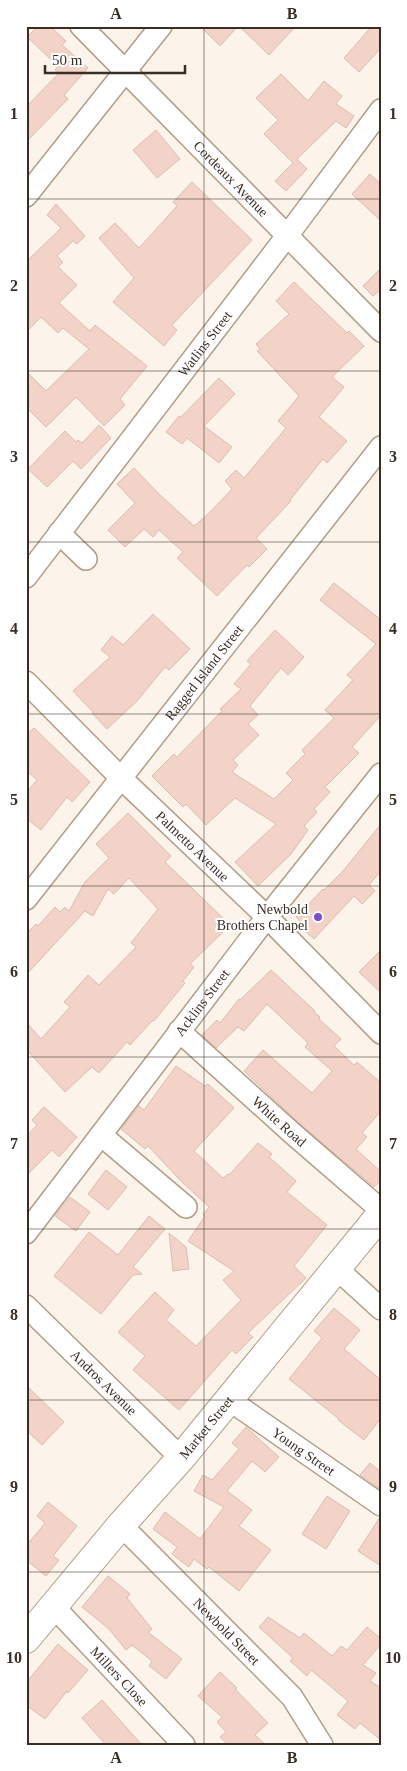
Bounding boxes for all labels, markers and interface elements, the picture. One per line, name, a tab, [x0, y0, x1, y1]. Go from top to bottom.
text: A	[110, 5, 122, 22]
text: B	[287, 5, 298, 22]
scale bar	[45, 42, 185, 74]
text: 50 m	[52, 52, 83, 68]
text: 1	[10, 105, 18, 122]
text: 1	[389, 105, 397, 122]
street label: Cordeaux Avenue	[191, 138, 271, 219]
text: 2	[10, 277, 18, 294]
text: 2	[389, 277, 397, 294]
street label: Watlins Street	[175, 308, 235, 379]
text: 3	[10, 448, 18, 465]
text: 3	[389, 448, 397, 465]
text: 4	[10, 620, 18, 637]
text: 4	[389, 620, 397, 637]
street label: Ragged Island Street	[162, 622, 246, 723]
text: 5	[10, 791, 18, 808]
text: 5	[389, 791, 397, 808]
street label: Palmetto Avenue	[153, 808, 232, 884]
place label: Newbold Brothers Chapel	[217, 902, 308, 933]
marker: Newbold Brothers Chapel	[312, 911, 324, 923]
text: 6	[10, 963, 18, 980]
text: 6	[389, 963, 397, 980]
street label: Acklins Street	[172, 966, 232, 1039]
street label: White Road	[249, 1093, 309, 1149]
text: 7	[10, 1135, 18, 1152]
text: 7	[389, 1135, 397, 1152]
text: 8	[10, 1306, 18, 1323]
text: 8	[389, 1306, 397, 1323]
street label: Andros Avenue	[68, 1347, 140, 1418]
street label: Market Street	[176, 1393, 236, 1462]
street label: Young Street	[269, 1424, 338, 1478]
text: 9	[10, 1478, 18, 1495]
text: 9	[389, 1478, 397, 1495]
street label: Newbold Street	[191, 1595, 263, 1668]
street label: Millers Close	[88, 1643, 151, 1709]
text: 10	[6, 1649, 22, 1666]
text: 10	[385, 1649, 401, 1666]
text: A	[110, 1749, 122, 1766]
text: B	[287, 1749, 298, 1766]

